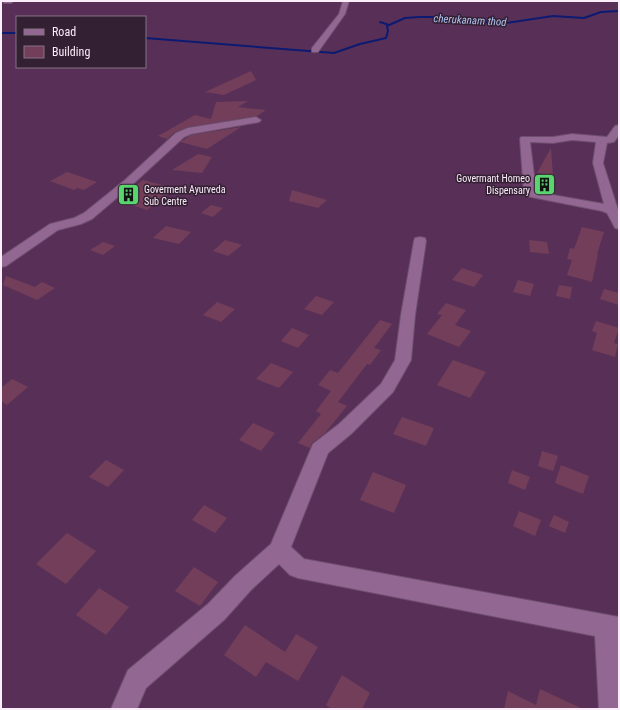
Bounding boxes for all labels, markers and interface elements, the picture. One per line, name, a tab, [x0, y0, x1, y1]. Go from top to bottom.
water label: cherukanam thod	[433, 12, 508, 29]
legend	[16, 16, 146, 68]
text: Road	[52, 25, 76, 39]
text: Building	[52, 45, 90, 59]
building icon: Govermant Homeo Dispensary	[532, 171, 558, 197]
place label: Govermant Homeo Dispensary	[456, 173, 530, 196]
building icon: Goverment Ayurveda Sub Centre	[116, 182, 142, 208]
place label: Goverment Ayurveda Sub Centre	[144, 184, 226, 207]

